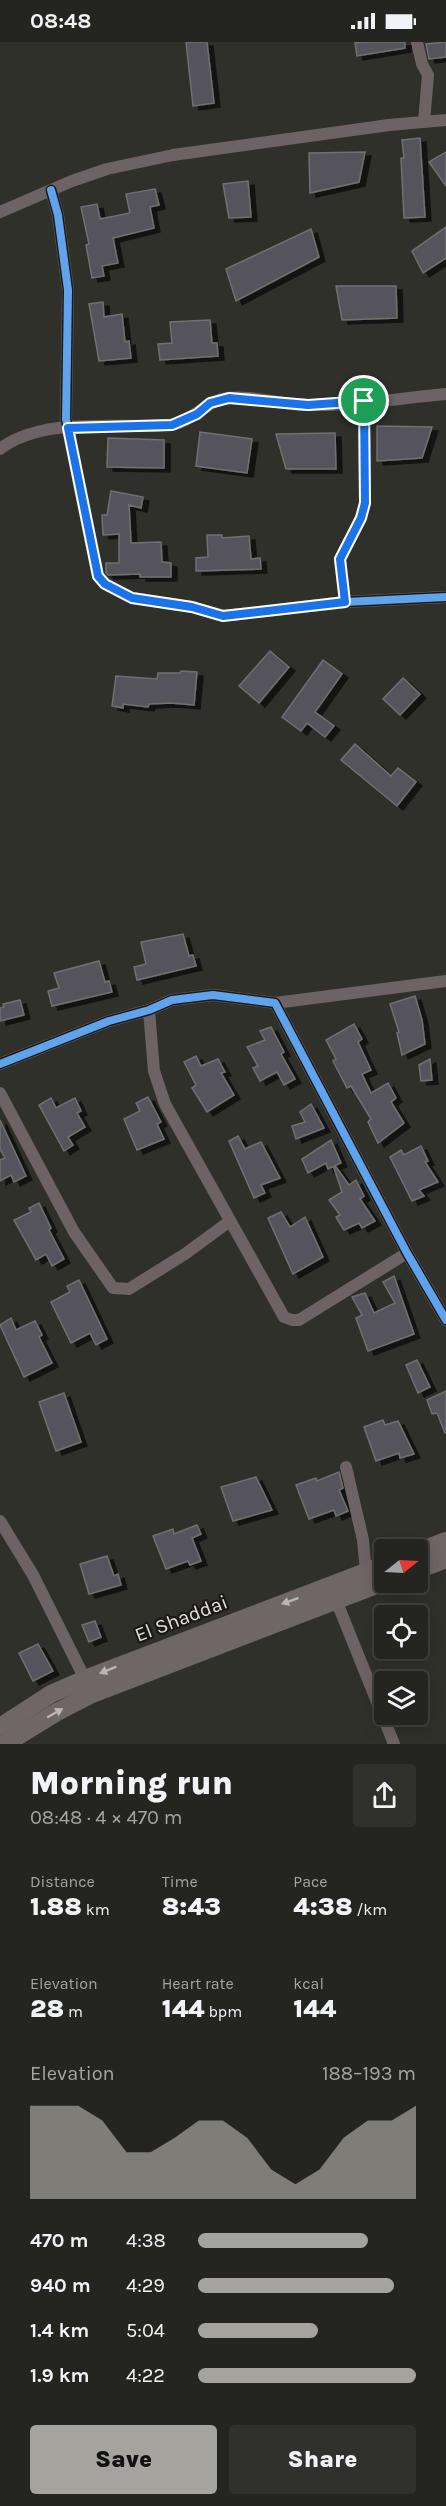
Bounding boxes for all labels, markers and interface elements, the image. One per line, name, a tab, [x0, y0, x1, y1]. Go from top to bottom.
text: 08:48	[30, 8, 91, 34]
pin	[338, 375, 389, 426]
icon: arrive	[347, 384, 380, 417]
north arrow	[374, 1539, 428, 1593]
map controls	[374, 1539, 428, 1725]
street label: El Shaddai	[132, 1590, 231, 1647]
one-way arrow	[281, 1596, 299, 1606]
button: locate	[374, 1605, 428, 1659]
one-way arrow	[98, 1665, 116, 1675]
button: layers	[374, 1671, 428, 1725]
one-way arrow	[47, 1708, 63, 1719]
text: Morning run	[30, 1764, 233, 1802]
button: share	[353, 1764, 416, 1827]
text: 08:48 · 4 × 470 m	[30, 1806, 182, 1829]
text: Distance	[30, 1872, 95, 1891]
text: Time	[162, 1872, 198, 1891]
text: Pace	[293, 1872, 327, 1891]
text: 1.88	[30, 1891, 82, 1922]
text: 8:43	[162, 1891, 221, 1922]
text: 4:38	[293, 1891, 353, 1922]
text: km	[82, 1900, 110, 1919]
text: /km	[353, 1900, 387, 1919]
text: Elevation	[30, 1974, 98, 1993]
text: Heart rate	[162, 1974, 234, 1993]
text: kcal	[293, 1974, 324, 1993]
text: 28	[30, 1993, 64, 2024]
text: 144	[162, 1993, 205, 2024]
text: 144	[293, 1993, 336, 2024]
text: m	[64, 2002, 83, 2021]
text: bpm	[205, 2002, 242, 2021]
text: Elevation	[30, 2062, 115, 2085]
text: 188–193 m	[322, 2062, 416, 2085]
text: 470 m	[30, 2229, 89, 2252]
text: 4:38	[126, 2229, 166, 2252]
text: 940 m	[30, 2274, 91, 2297]
text: 4:29	[126, 2274, 165, 2297]
text: 1.4 km	[30, 2319, 89, 2342]
text: 5:04	[126, 2319, 165, 2342]
text: 1.9 km	[30, 2364, 90, 2387]
text: 4:22	[126, 2364, 165, 2387]
button: Save	[30, 2425, 217, 2494]
button: Share	[229, 2425, 416, 2494]

